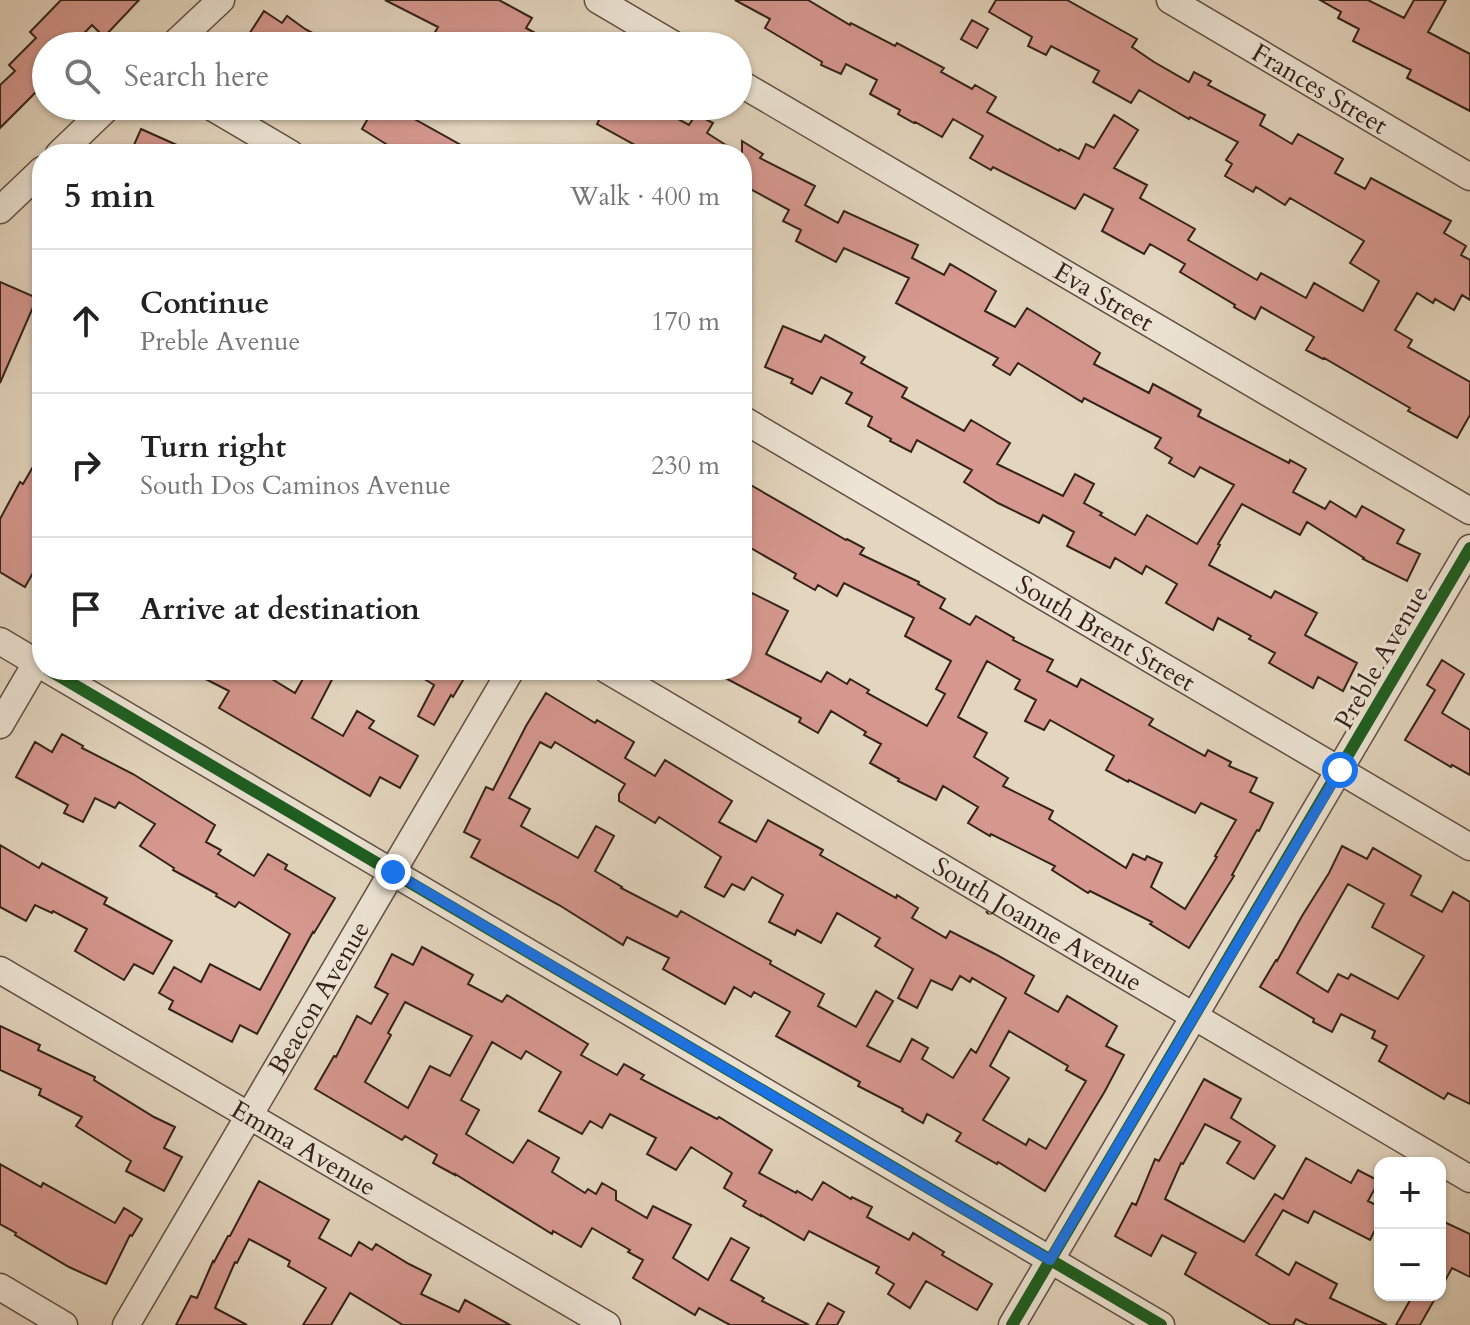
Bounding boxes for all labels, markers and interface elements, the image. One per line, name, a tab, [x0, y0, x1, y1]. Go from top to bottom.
search box	[32, 32, 752, 120]
street label: Frances Street	[1245, 35, 1394, 143]
icon: search	[60, 54, 104, 98]
text: Search here	[124, 56, 269, 97]
text: 5 min	[64, 173, 155, 219]
text: Walk · 400 m	[570, 179, 720, 214]
street label: Eva Street	[1047, 254, 1160, 340]
text: Continue	[140, 283, 269, 324]
icon: ahead	[64, 299, 108, 343]
text: 170 m	[651, 304, 720, 339]
text: Preble Avenue	[140, 324, 300, 359]
text: Turn right	[140, 427, 286, 468]
icon: right	[64, 443, 108, 487]
text: 230 m	[651, 448, 720, 483]
text: South Dos Caminos Avenue	[140, 468, 451, 503]
street label: South Brent Street	[1009, 567, 1202, 700]
street label: Preble Avenue	[1326, 579, 1437, 735]
icon: arrive	[64, 587, 108, 631]
text: Arrive at destination	[140, 589, 420, 630]
route start	[1322, 752, 1358, 788]
street label: South Joanne Avenue	[926, 849, 1149, 1000]
route end	[375, 854, 411, 890]
street label: Beacon Avenue	[260, 914, 378, 1081]
street label: Emma Avenue	[225, 1092, 383, 1204]
map controls	[1374, 1157, 1446, 1301]
button: +	[1374, 1157, 1446, 1229]
button: −	[1374, 1229, 1446, 1301]

